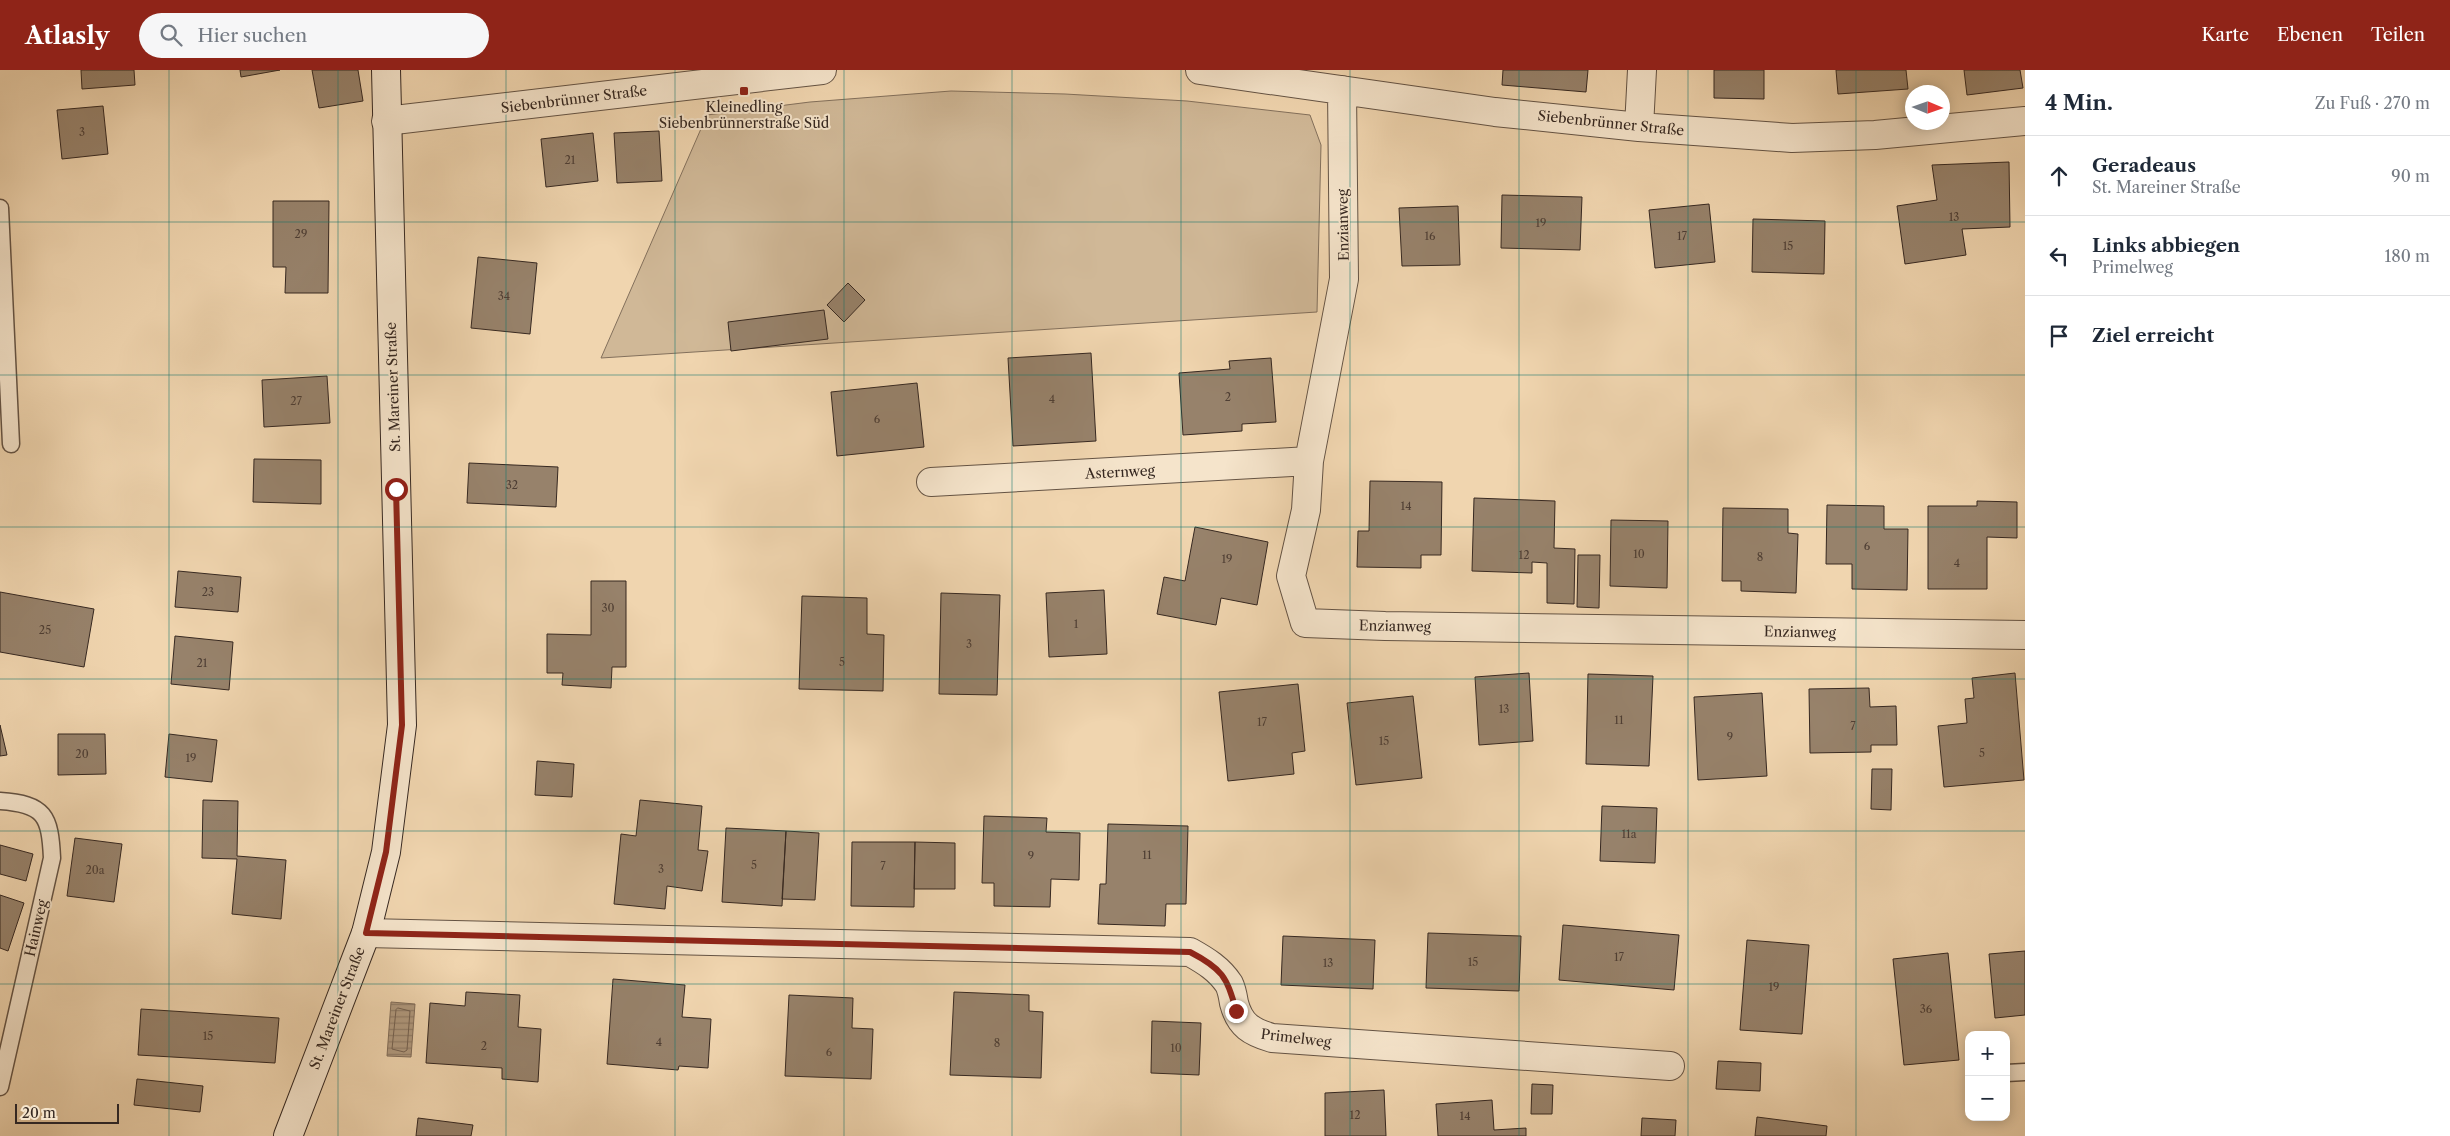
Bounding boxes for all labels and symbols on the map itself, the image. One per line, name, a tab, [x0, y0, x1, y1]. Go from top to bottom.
street label: Siebenbrünner Straße	[500, 81, 648, 117]
marker: Kleinedling Siebenbrünnerstraße Süd	[738, 85, 750, 97]
north arrow	[1905, 85, 1950, 130]
place label: Kleinedling Siebenbrünnerstraße Süd	[659, 98, 830, 132]
street label: Siebenbrünner Straße	[1537, 106, 1685, 140]
house number: 3	[79, 125, 85, 139]
house number: 21	[565, 153, 576, 167]
street label: Enzianweg	[1333, 188, 1353, 261]
house number: 13	[1949, 210, 1959, 224]
house number: 19	[1535, 216, 1547, 230]
house number: 29	[295, 227, 307, 241]
house number: 16	[1424, 229, 1436, 243]
house number: 17	[1677, 229, 1688, 243]
house number: 15	[1783, 239, 1793, 253]
house number: 34	[498, 289, 510, 303]
street label: St. Mareiner Straße	[382, 322, 404, 452]
house number: 2	[1225, 390, 1231, 404]
house number: 4	[1049, 392, 1055, 406]
house number: 27	[290, 394, 302, 408]
house number: 6	[874, 412, 881, 426]
street label: Asternweg	[1084, 461, 1156, 483]
route start	[385, 478, 408, 501]
house number: 32	[506, 478, 518, 492]
house number: 14	[1401, 499, 1411, 513]
house number: 6	[1864, 539, 1871, 553]
house number: 10	[1633, 547, 1645, 561]
house number: 12	[1519, 548, 1529, 562]
house number: 8	[1757, 550, 1763, 564]
house number: 19	[1221, 552, 1233, 566]
house number: 4	[1954, 556, 1960, 570]
house number: 23	[202, 585, 214, 599]
house number: 30	[601, 601, 615, 615]
street label: Enzianweg	[1359, 616, 1432, 636]
house number: 1	[1074, 617, 1079, 631]
street label: Enzianweg	[1764, 622, 1837, 642]
house number: 25	[39, 623, 51, 637]
house number: 3	[966, 637, 972, 651]
house number: 5	[839, 655, 845, 669]
house number: 21	[197, 656, 208, 670]
house number: 13	[1499, 702, 1509, 716]
house number: 11	[1614, 713, 1624, 727]
house number: 17	[1257, 715, 1268, 729]
house number: 7	[1850, 719, 1856, 733]
house number: 9	[1727, 730, 1733, 744]
house number: 15	[1379, 734, 1389, 748]
house number: 5	[1979, 746, 1985, 760]
house number: 20	[75, 747, 89, 761]
house number: 19	[185, 751, 197, 765]
house number: 11a	[1621, 827, 1637, 841]
house number: 11	[1142, 848, 1152, 862]
house number: 9	[1028, 849, 1034, 863]
house number: 5	[751, 858, 757, 872]
house number: 7	[880, 859, 886, 873]
house number: 3	[658, 862, 664, 876]
house number: 20a	[85, 863, 105, 877]
street label: Hainweg	[21, 897, 51, 958]
street label: St. Mareiner Straße	[305, 944, 369, 1072]
house number: 17	[1614, 950, 1625, 964]
house number: 15	[1468, 955, 1478, 969]
house number: 13	[1323, 956, 1333, 970]
house number: 19	[1768, 980, 1780, 994]
route end	[1225, 1000, 1248, 1023]
house number: 36	[1920, 1002, 1933, 1016]
street label: Primelweg	[1260, 1025, 1333, 1051]
house number: 15	[203, 1029, 213, 1043]
house number: 4	[656, 1035, 662, 1049]
house number: 8	[994, 1036, 1000, 1050]
house number: 2	[481, 1039, 487, 1053]
house number: 10	[1170, 1041, 1182, 1055]
house number: 6	[826, 1045, 833, 1059]
scale bar	[15, 1101, 119, 1124]
house number: 12	[1350, 1108, 1360, 1122]
house number: 14	[1460, 1109, 1470, 1123]

